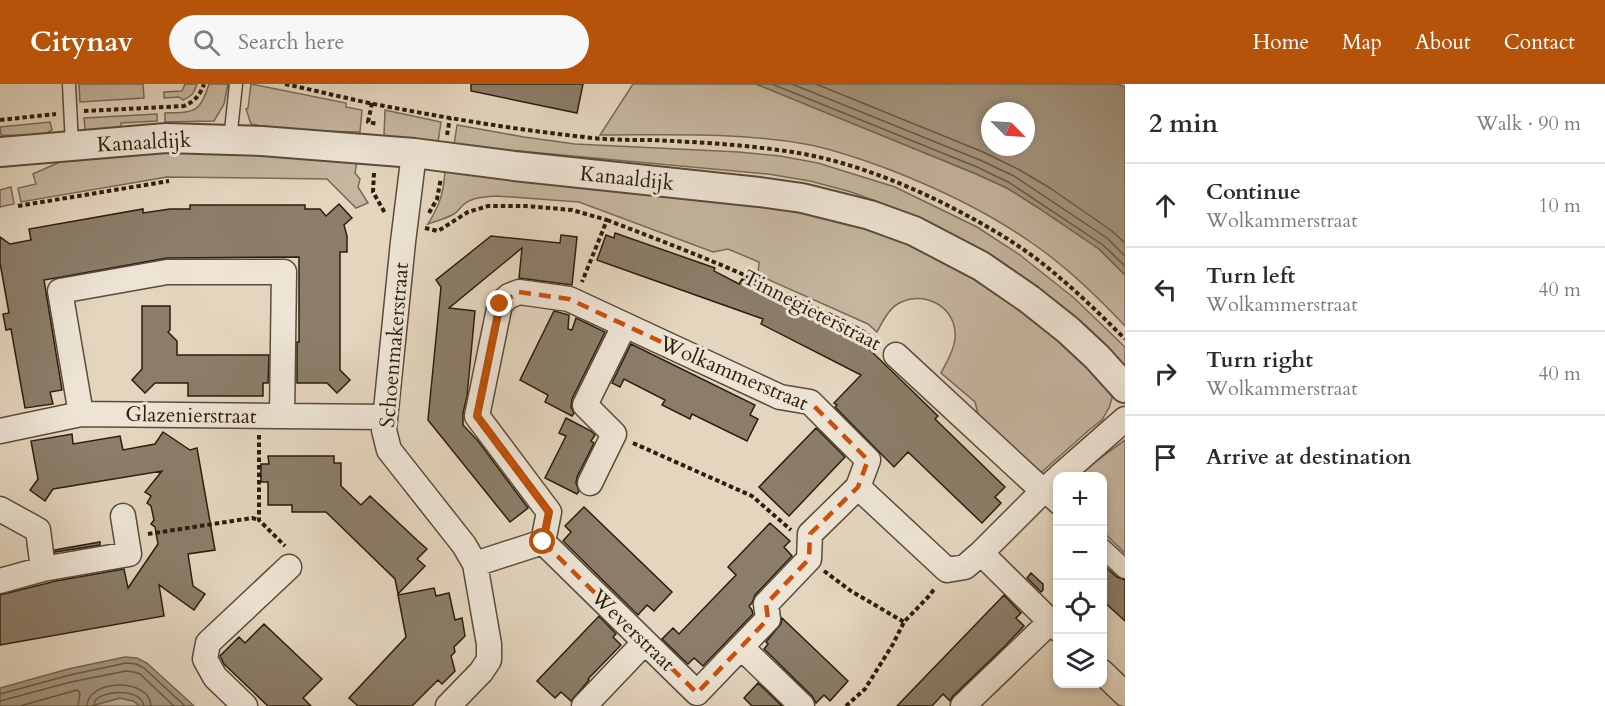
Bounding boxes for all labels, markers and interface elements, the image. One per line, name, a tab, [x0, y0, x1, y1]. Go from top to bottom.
search box	[169, 15, 589, 69]
text: Citynav	[30, 23, 133, 61]
icon: search	[190, 26, 223, 59]
text: Search here	[238, 27, 345, 57]
text: Home	[1253, 28, 1309, 57]
text: Map	[1342, 28, 1382, 57]
text: About	[1415, 28, 1471, 57]
text: Contact	[1504, 28, 1575, 57]
north arrow	[981, 102, 1035, 156]
text: 2 min	[1149, 106, 1218, 141]
text: Walk · 90 m	[1476, 110, 1581, 137]
street label: Kanaaldijk	[96, 126, 193, 159]
street label: Kanaaldijk	[579, 159, 676, 198]
text: Continue	[1206, 177, 1301, 207]
icon: ahead	[1149, 189, 1182, 222]
text: 10 m	[1538, 192, 1581, 219]
text: Wolkammerstraat	[1206, 207, 1357, 234]
street label: Schoenmakerstraat	[373, 261, 416, 429]
text: Turn left	[1206, 261, 1295, 291]
street label: Tinnegieterstraat	[738, 263, 886, 358]
icon: left	[1149, 273, 1182, 306]
text: 40 m	[1538, 276, 1581, 303]
route end	[486, 290, 512, 316]
text: Wolkammerstraat	[1206, 291, 1357, 318]
street label: Wolkammerstraat	[654, 329, 813, 418]
text: Turn right	[1206, 345, 1313, 375]
icon: right	[1149, 357, 1182, 390]
text: 40 m	[1538, 360, 1581, 387]
text: Wolkammerstraat	[1206, 375, 1357, 402]
street label: Glazenierstraat	[125, 400, 257, 431]
icon: arrive	[1149, 441, 1182, 474]
text: Arrive at destination	[1206, 442, 1411, 472]
map controls	[1053, 472, 1107, 688]
button: +	[1053, 472, 1107, 526]
button: −	[1053, 526, 1107, 580]
route start	[529, 528, 555, 554]
button: locate	[1053, 580, 1107, 634]
street label: Weverstraat	[583, 582, 681, 678]
button: layers	[1053, 634, 1107, 688]

